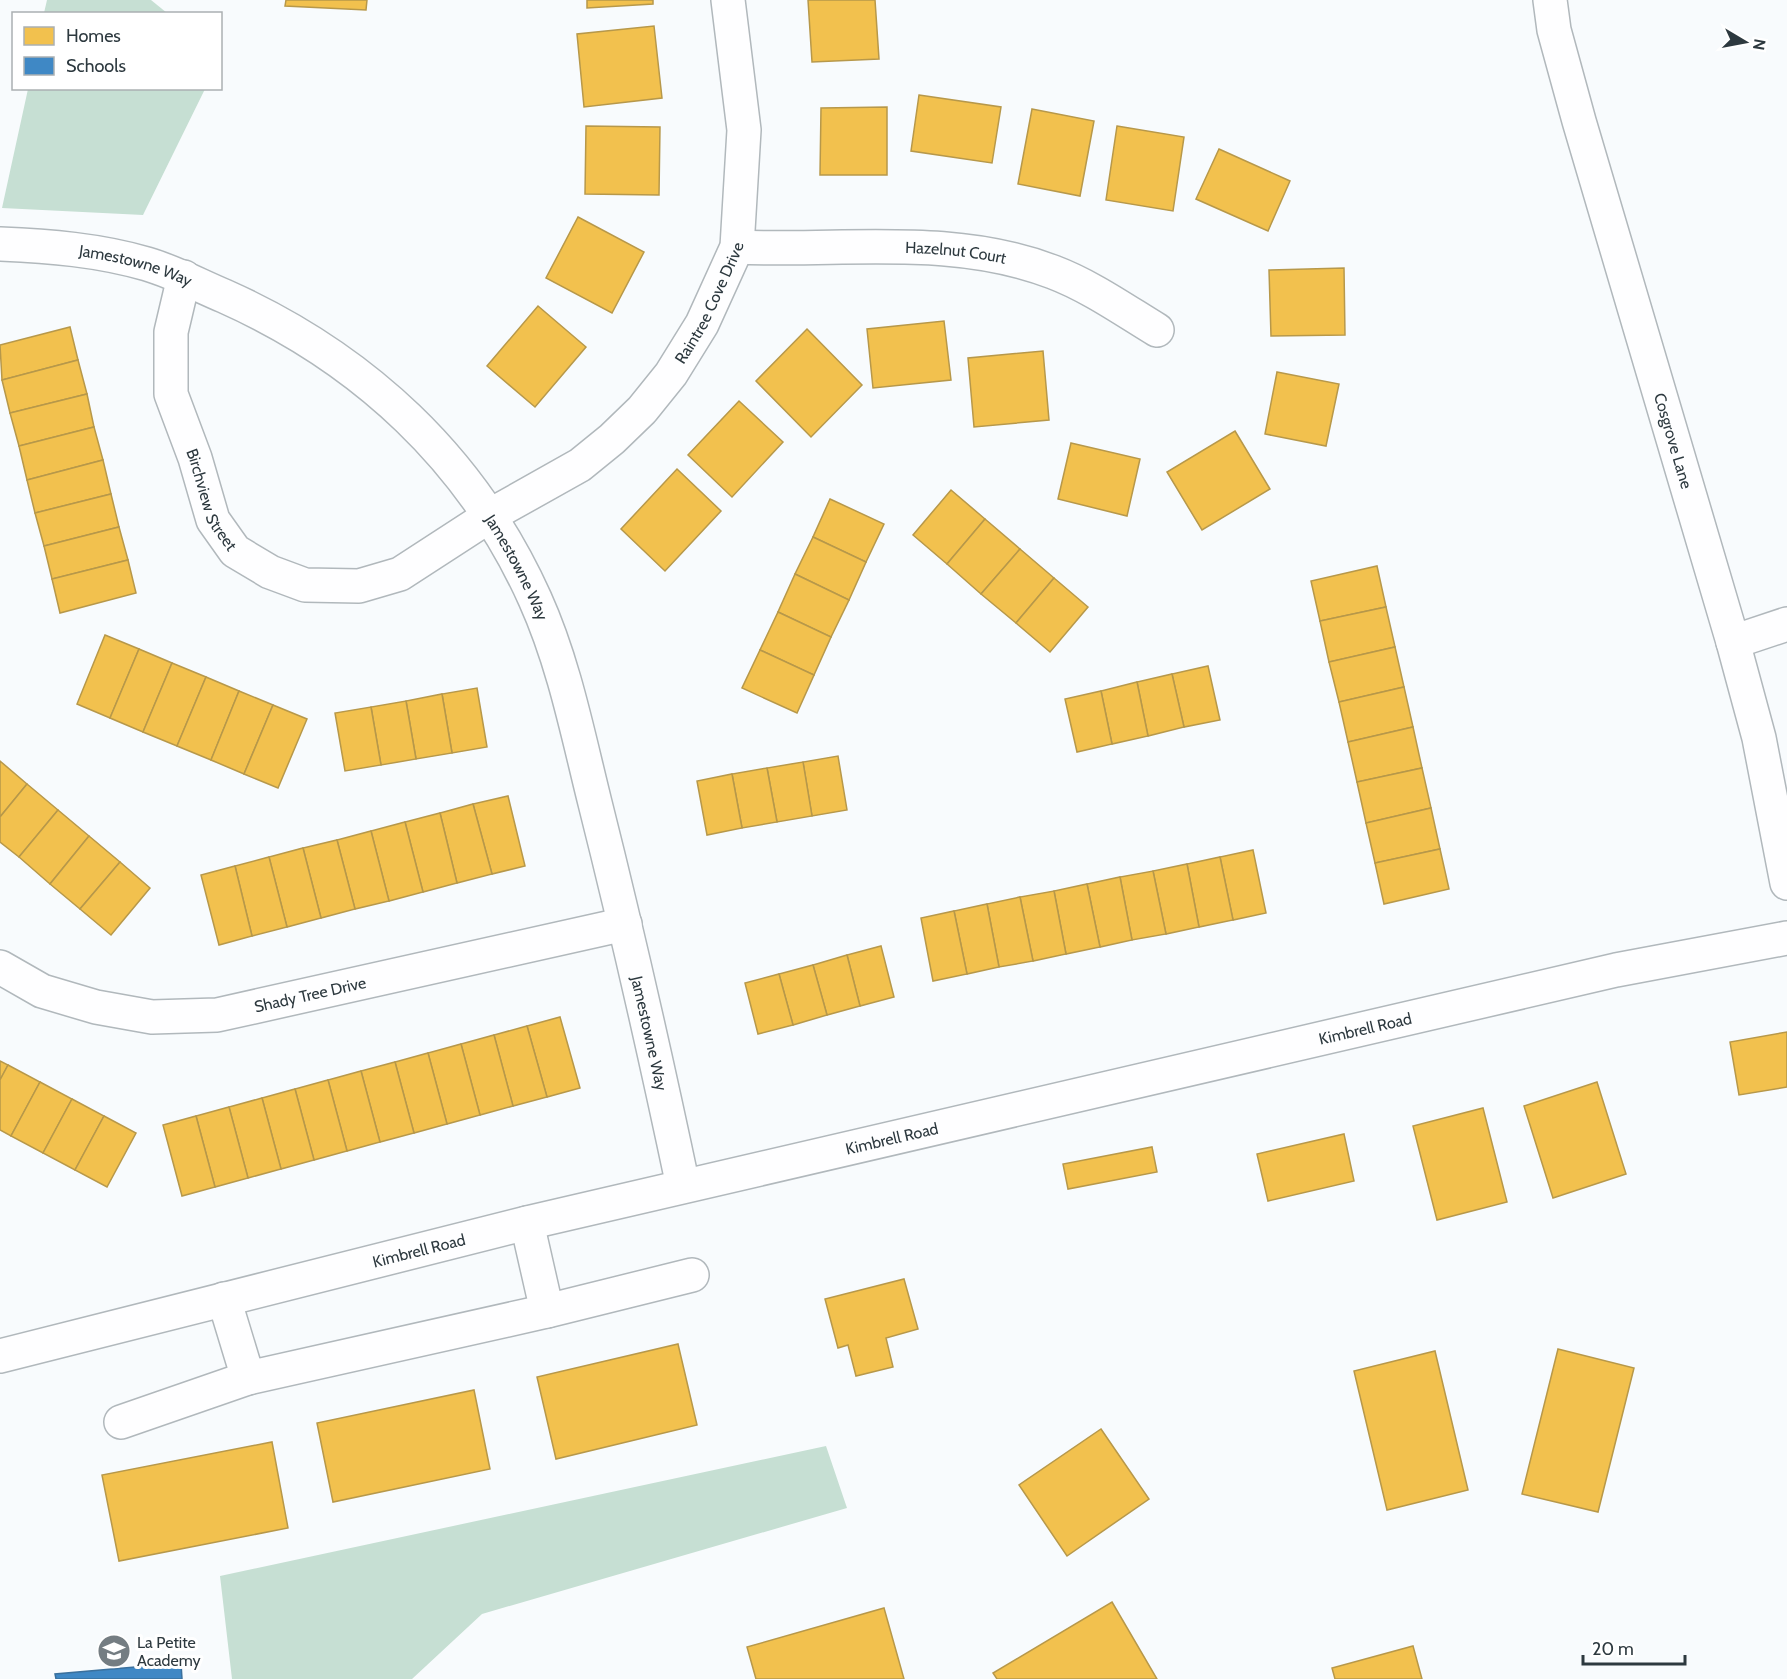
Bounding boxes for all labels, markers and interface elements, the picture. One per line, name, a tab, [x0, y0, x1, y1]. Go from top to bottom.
legend	[12, 12, 222, 90]
north arrow	[1715, 12, 1775, 72]
text: Homes	[66, 25, 121, 47]
text: N	[1749, 37, 1770, 52]
text: Schools	[66, 55, 126, 77]
street label: Hazelnut Court	[905, 237, 1009, 267]
street label: Jamestowne Way	[77, 241, 195, 290]
street label: Raintree Cove Drive	[670, 242, 747, 367]
street label: Cosgrove Lane	[1650, 391, 1697, 491]
street label: Birchview Street	[183, 446, 241, 555]
street label: Jamestowne Way	[481, 510, 552, 623]
street label: Shady Tree Drive	[252, 973, 368, 1016]
street label: Jamestowne Way	[627, 973, 672, 1092]
street label: Kimbrell Road	[1317, 1008, 1413, 1048]
street label: Kimbrell Road	[843, 1118, 940, 1158]
street label: Kimbrell Road	[371, 1229, 467, 1271]
scale bar	[1583, 1628, 1685, 1666]
school or university icon: La Petite Academy	[96, 1633, 132, 1669]
place label: La Petite Academy	[137, 1633, 201, 1670]
text: 20 m	[1592, 1638, 1634, 1660]

